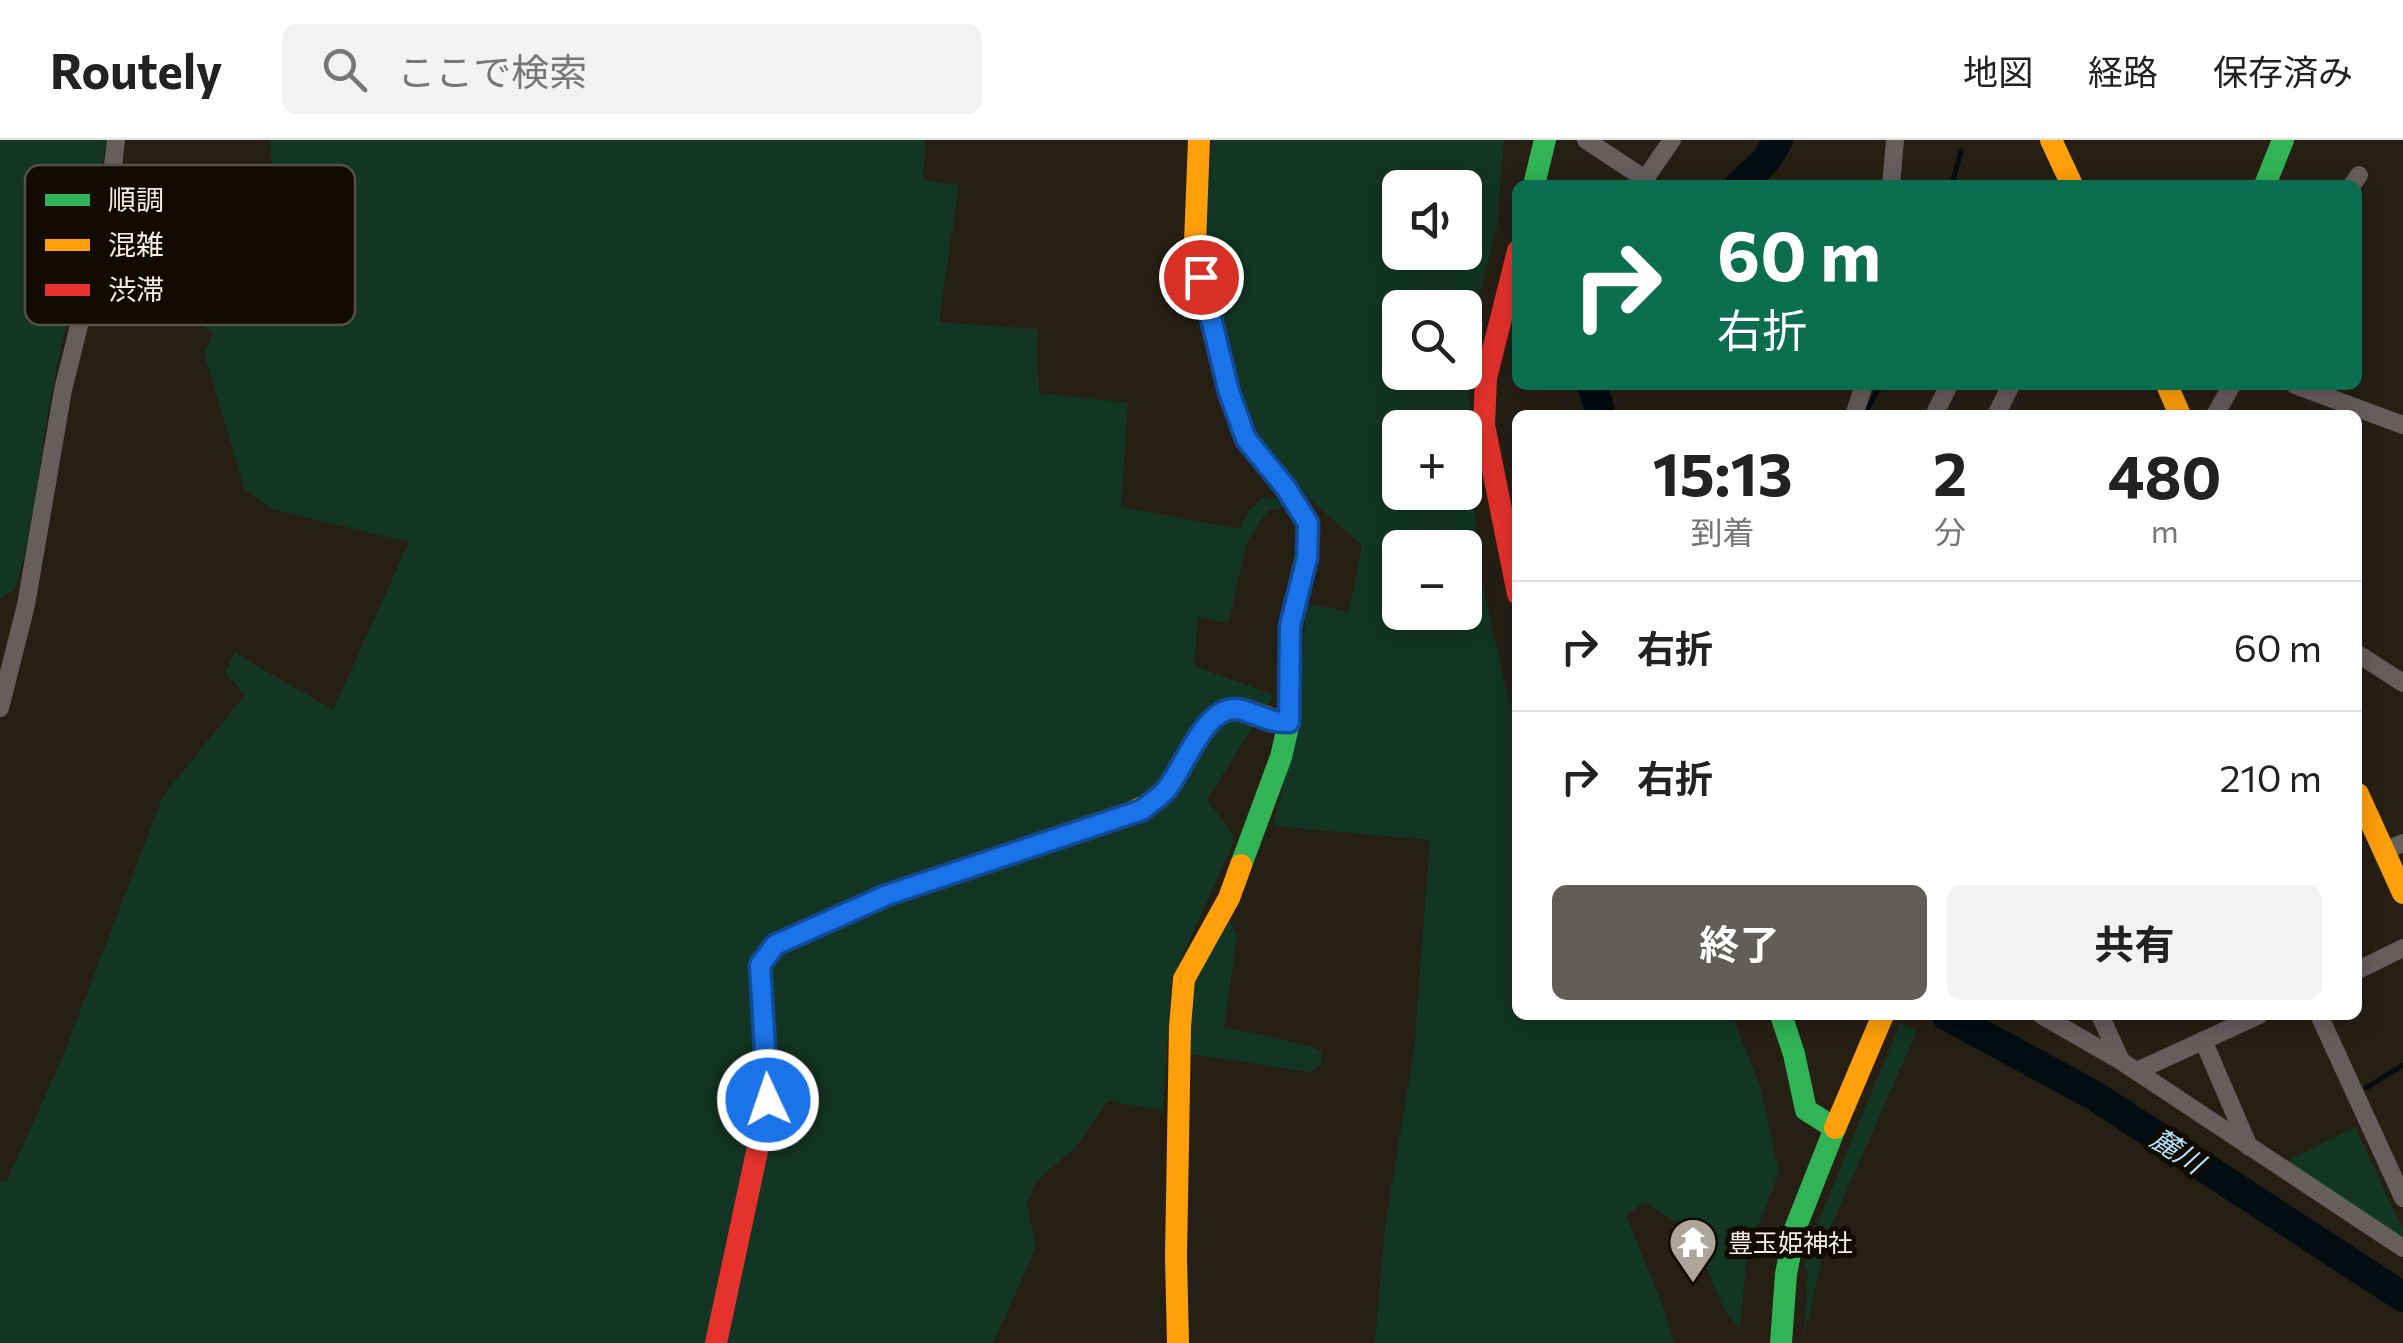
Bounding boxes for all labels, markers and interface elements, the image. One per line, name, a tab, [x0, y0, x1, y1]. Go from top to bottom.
search box	[282, 24, 982, 114]
text: Routely	[50, 40, 222, 99]
icon: search	[317, 42, 372, 97]
text: ここで検索	[397, 47, 587, 94]
text: 地図	[1963, 49, 2033, 92]
text: 経路	[2088, 49, 2158, 92]
text: 保存済み	[2213, 49, 2353, 92]
legend	[25, 165, 355, 325]
map controls	[1382, 170, 1482, 630]
button: sound	[1382, 170, 1482, 270]
text: 順調	[108, 182, 164, 216]
text: 60 m	[1717, 210, 1881, 295]
icon: right	[1552, 220, 1682, 350]
text: 混雑	[108, 227, 164, 261]
pin	[1159, 235, 1244, 320]
icon: arrive	[1174, 250, 1229, 305]
text: 渋滞	[108, 272, 164, 306]
button: search	[1382, 290, 1482, 390]
text: 右折	[1717, 301, 1807, 356]
button: +	[1382, 410, 1482, 510]
text: 15:13	[1652, 435, 1793, 508]
text: 2	[1933, 435, 1967, 508]
text: 480	[2108, 438, 2222, 511]
text: m	[2151, 510, 2179, 550]
text: 到着	[1691, 511, 1755, 551]
text: 分	[1934, 511, 1966, 551]
button: −	[1382, 530, 1482, 630]
icon: right	[1552, 619, 1607, 674]
text: 60 m	[2234, 623, 2322, 670]
text: 右折	[1637, 624, 1713, 671]
icon: right	[1552, 749, 1607, 804]
text: 210 m	[2219, 753, 2322, 800]
text: 右折	[1637, 754, 1713, 801]
button: 終了	[1552, 885, 1927, 1000]
button: 共有	[1947, 885, 2322, 1000]
position arrow	[716, 1048, 820, 1152]
water label: 麓川	[2145, 1120, 2213, 1181]
temple icon: 豊玉姫神社	[1667, 1216, 1719, 1284]
place label: 豊玉姫神社	[1728, 1227, 1853, 1257]

